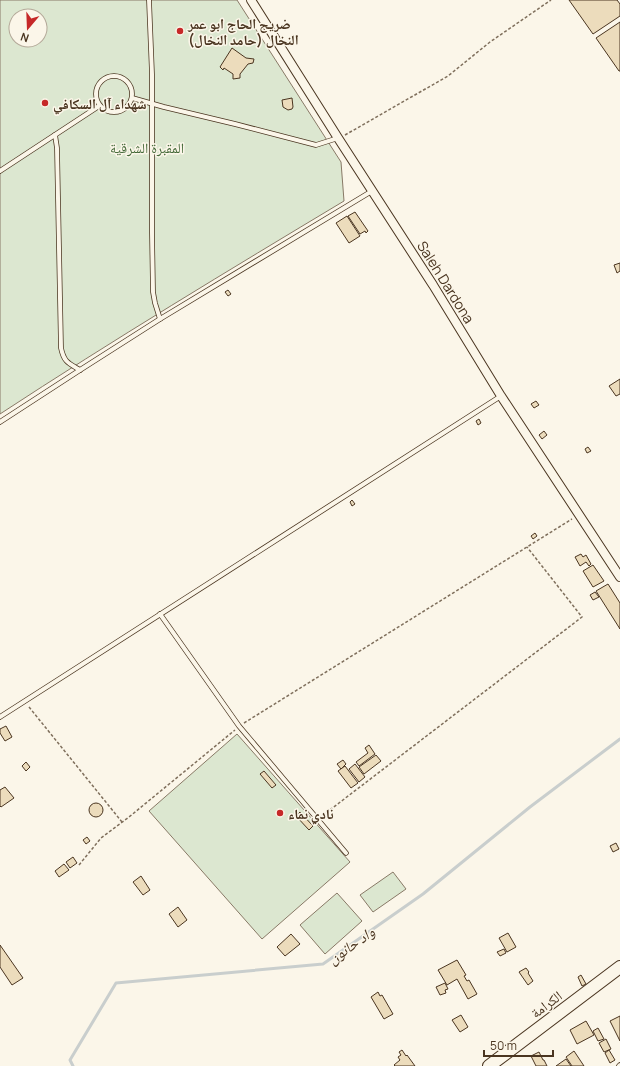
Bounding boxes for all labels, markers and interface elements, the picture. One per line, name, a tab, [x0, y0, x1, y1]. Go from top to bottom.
north arrow	[8, 8, 48, 48]
place label: ضريح الحاج ابو عمر النخال (حامد النخال)	[187, 14, 299, 49]
marker: ضريح الحاج ابو عمر النخال (حامد النخال)	[175, 26, 185, 36]
text: N	[18, 30, 31, 46]
place label: شهداء آل السكافي	[53, 94, 147, 115]
marker: شهداء آل السكافي	[40, 98, 50, 108]
park label: المقبرة الشرقية	[110, 138, 184, 157]
street label: Saleh Dardona	[413, 237, 479, 327]
place label: نادي نماء	[288, 804, 334, 825]
marker: نادي نماء	[275, 808, 285, 818]
water label: واد حانون	[323, 921, 379, 969]
street label: الكرامة	[527, 986, 565, 1022]
scale bar	[484, 1032, 553, 1058]
text: 50 m	[490, 1037, 517, 1054]

